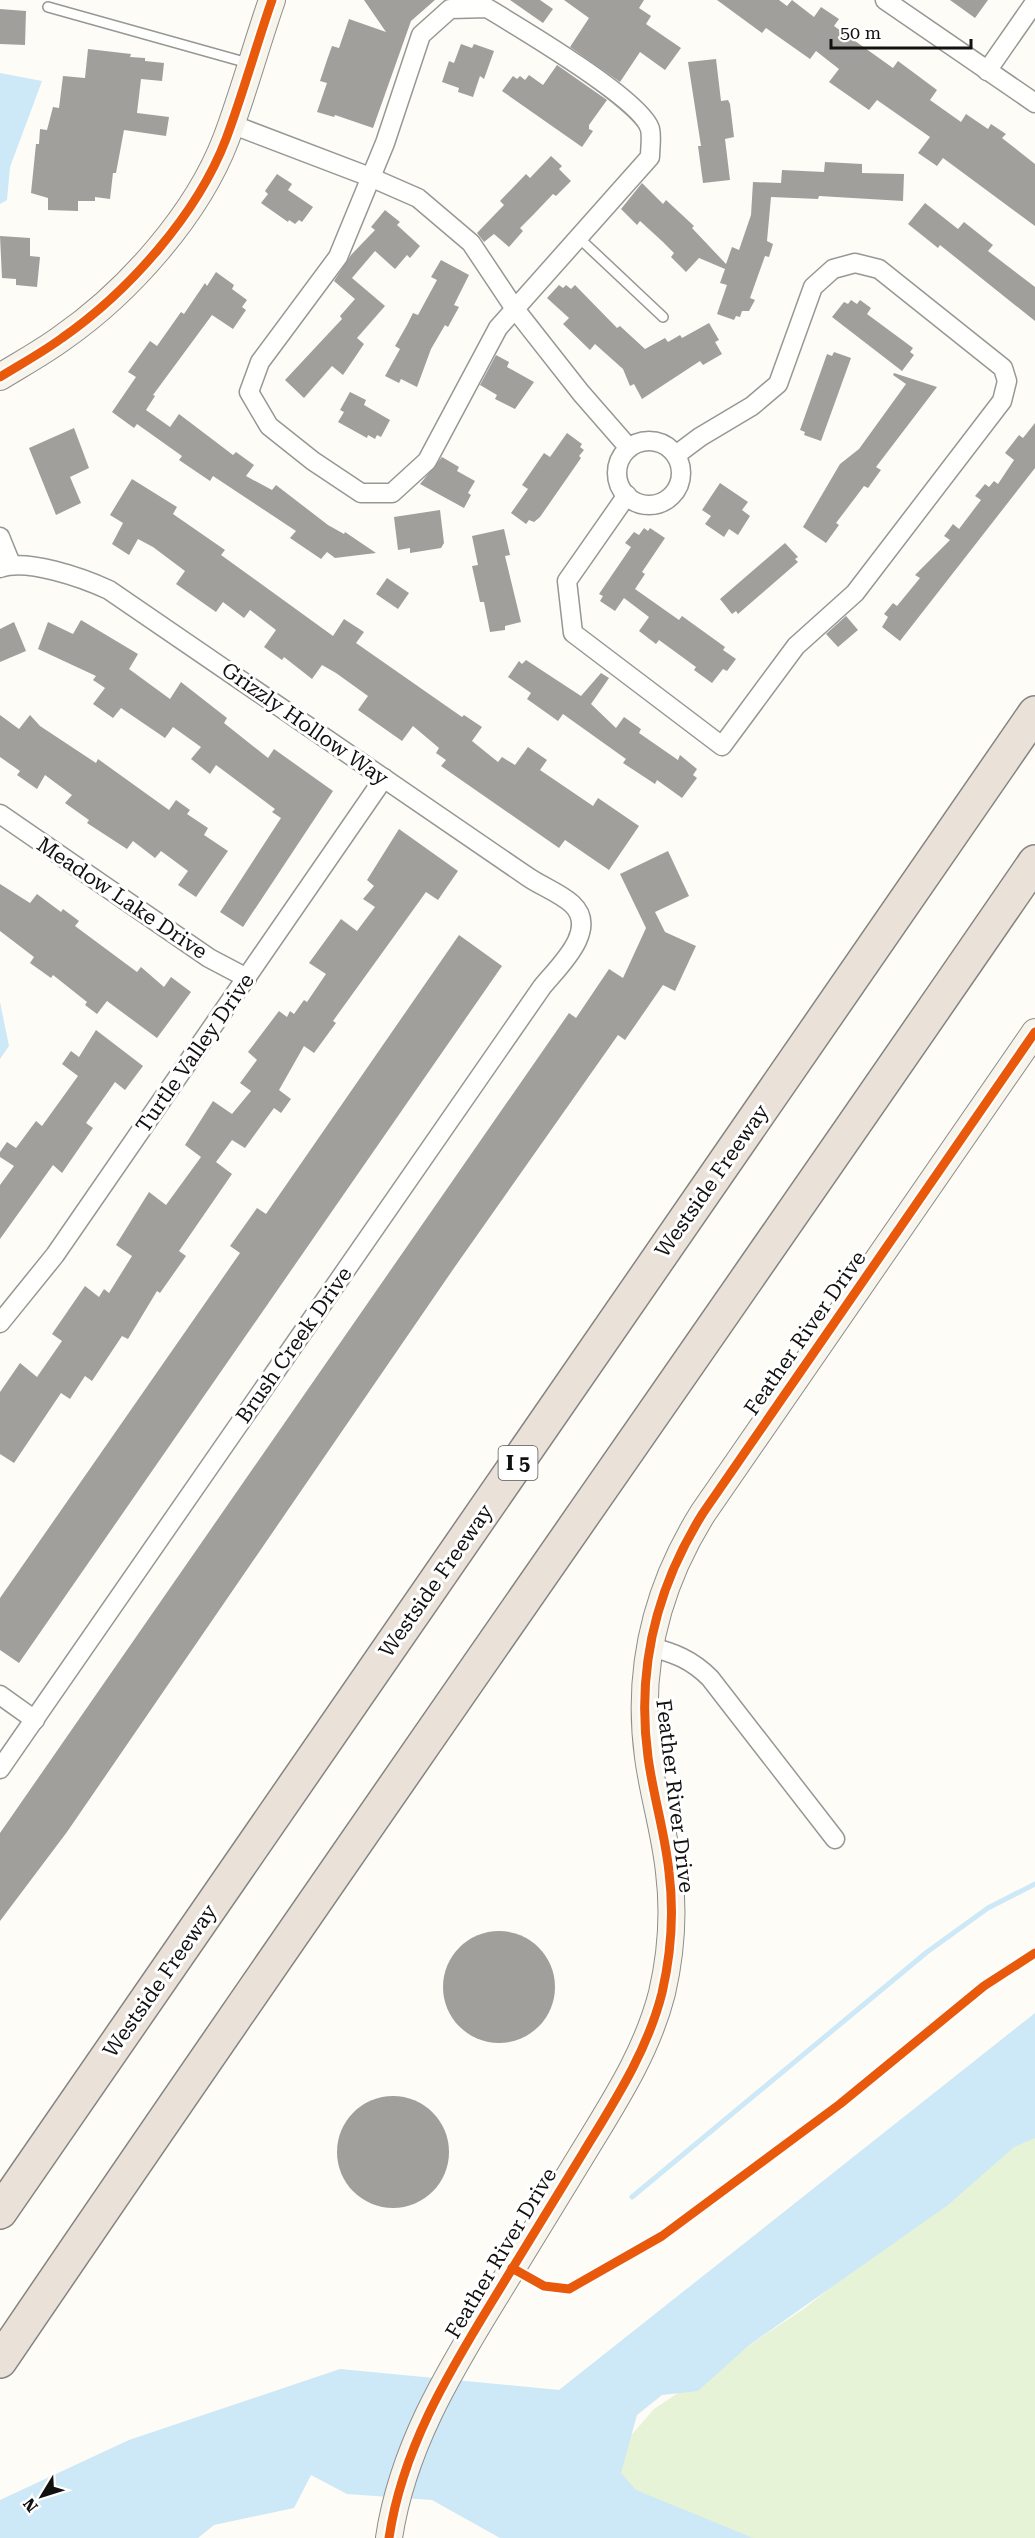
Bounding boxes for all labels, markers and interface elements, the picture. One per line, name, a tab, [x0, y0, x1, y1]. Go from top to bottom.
scale bar	[831, 12, 970, 50]
text: 50 m	[840, 22, 881, 43]
street label: Grizzly Hollow Way	[217, 657, 393, 791]
street label: Meadow Lake Drive	[32, 832, 212, 964]
street label: Turtle Valley Drive	[131, 969, 259, 1137]
street label: Westside Freeway	[650, 1100, 774, 1262]
street label: Feather River Drive	[739, 1246, 871, 1420]
street label: Brush Creek Drive	[231, 1262, 357, 1428]
road number: I 5	[498, 1446, 538, 1480]
street label: Westside Freeway	[374, 1500, 498, 1662]
street label: Feather River Drive	[651, 1698, 699, 1894]
street label: Westside Freeway	[98, 1900, 222, 2062]
street label: Feather River Drive	[441, 2163, 561, 2343]
north arrow	[12, 2466, 72, 2526]
text: N	[19, 2494, 42, 2516]

